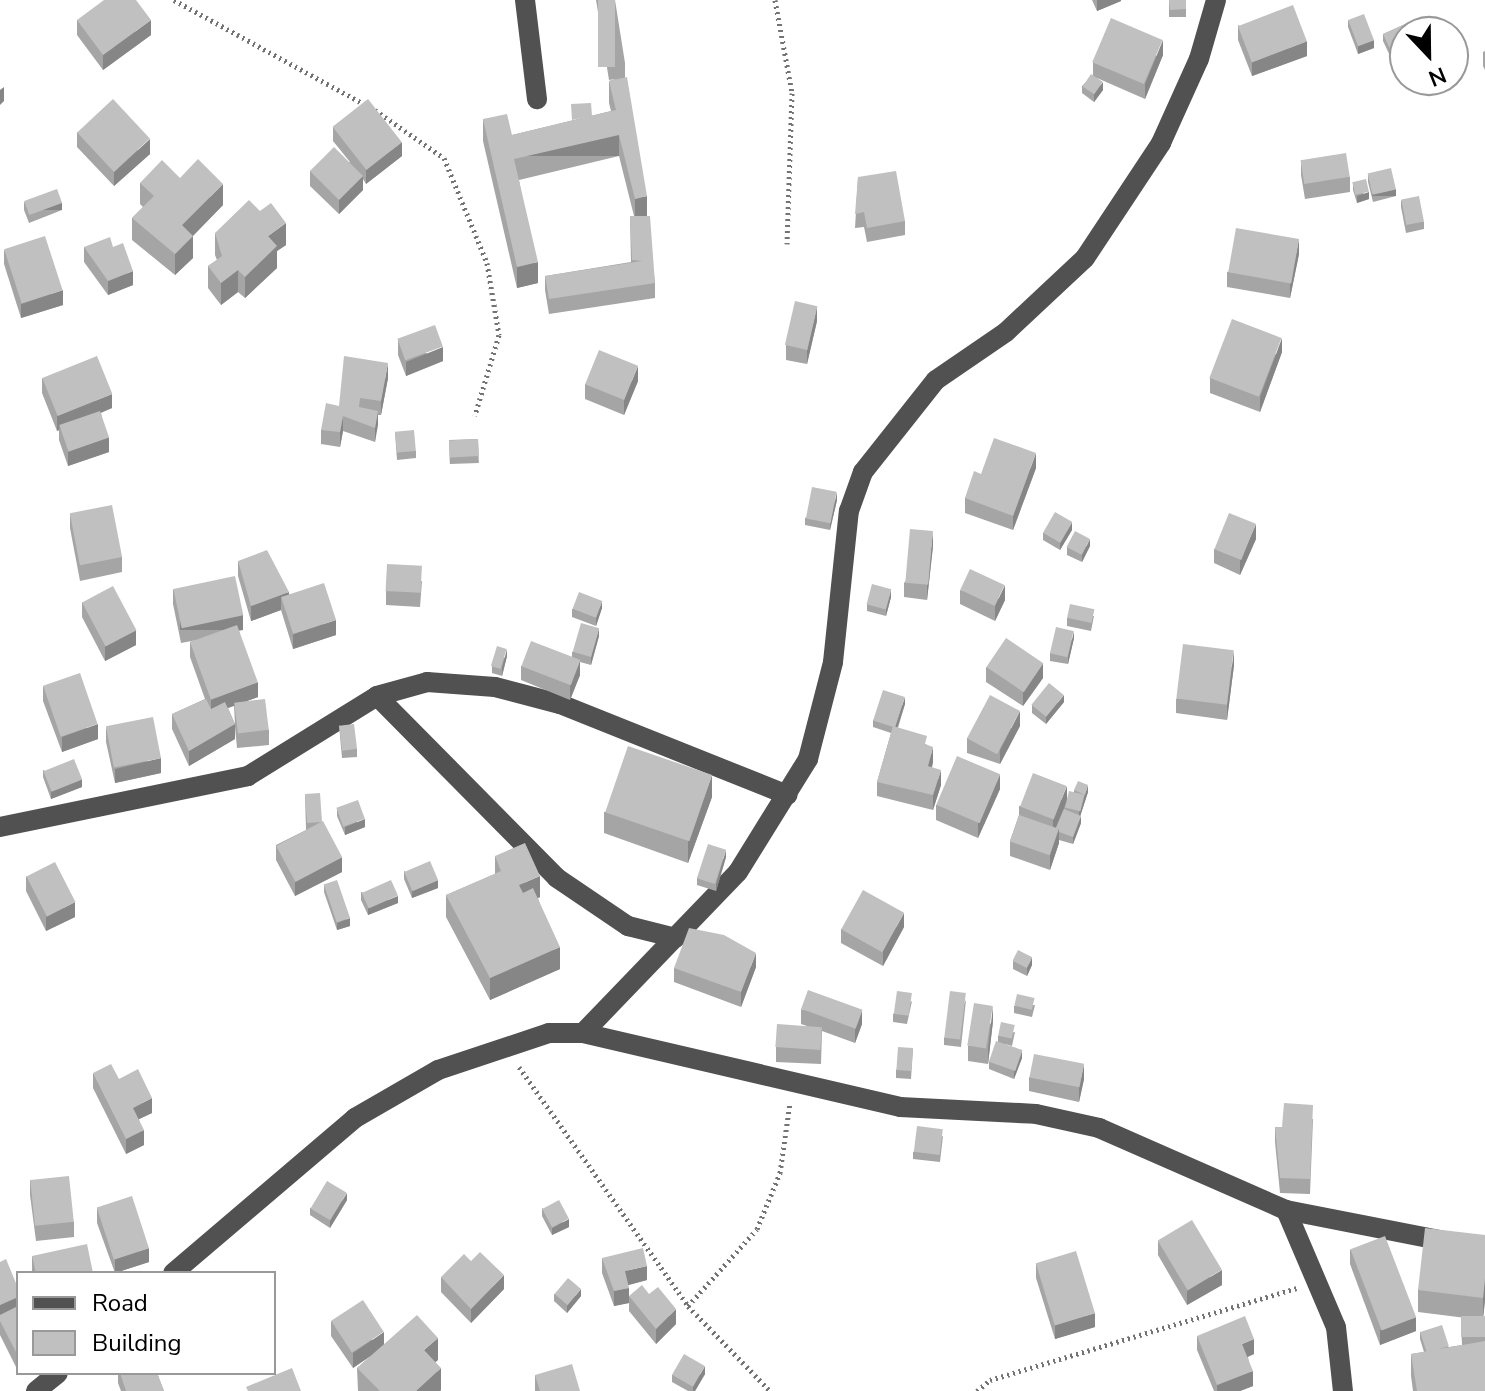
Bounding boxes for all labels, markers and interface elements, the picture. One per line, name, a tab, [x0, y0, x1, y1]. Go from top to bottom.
north arrow	[1389, 16, 1469, 96]
text: N	[1424, 59, 1450, 93]
legend	[16, 1271, 276, 1375]
text: Road	[92, 1287, 148, 1319]
text: Building	[92, 1327, 182, 1359]

